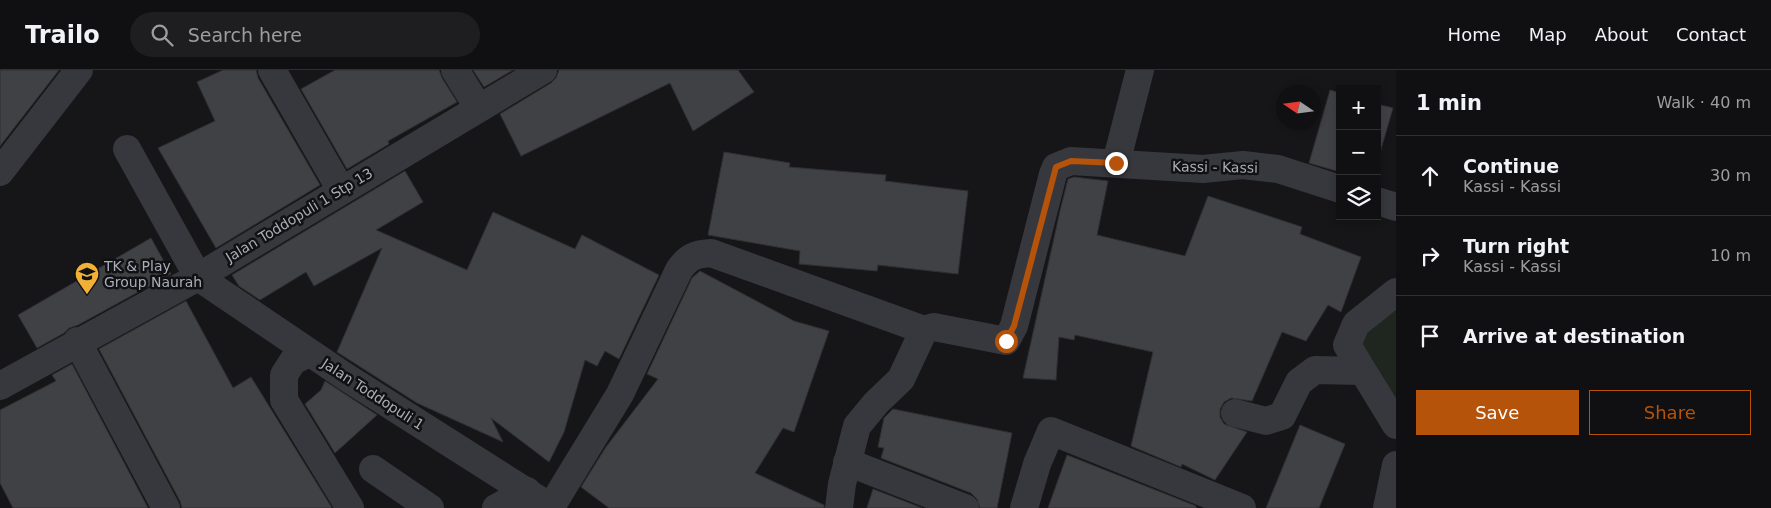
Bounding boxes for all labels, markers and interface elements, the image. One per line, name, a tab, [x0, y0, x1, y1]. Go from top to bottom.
search box	[130, 12, 480, 57]
text: Trailo	[25, 21, 100, 49]
icon: search	[148, 21, 176, 49]
text: Search here	[188, 24, 302, 46]
text: Home	[1448, 24, 1501, 45]
text: Map	[1529, 24, 1567, 45]
text: About	[1595, 24, 1648, 45]
text: Contact	[1676, 24, 1746, 45]
north arrow	[1276, 85, 1321, 130]
map controls	[1336, 85, 1381, 220]
button: +	[1336, 85, 1381, 130]
text: 1 min	[1416, 91, 1482, 115]
text: Walk · 40 m	[1656, 93, 1751, 112]
button: −	[1336, 130, 1381, 175]
route end	[1105, 152, 1128, 175]
text: Continue	[1463, 155, 1559, 177]
street label: Kassi - Kassi	[1172, 158, 1258, 176]
icon: ahead	[1416, 162, 1444, 190]
street label: Jalan Toddopuli 1 Stp 13	[222, 165, 375, 266]
text: 30 m	[1710, 166, 1751, 185]
button: layers	[1336, 175, 1381, 220]
text: Kassi - Kassi	[1463, 177, 1561, 196]
text: Turn right	[1463, 235, 1569, 257]
icon: right	[1416, 242, 1444, 270]
text: 10 m	[1710, 246, 1751, 265]
text: Kassi - Kassi	[1463, 257, 1561, 276]
place label: TK & Play Group Naurah	[103, 258, 202, 290]
school or university icon: TK & Play Group Naurah	[74, 261, 100, 295]
icon: arrive	[1416, 322, 1444, 350]
text: Arrive at destination	[1463, 325, 1685, 347]
route start	[995, 330, 1018, 353]
street label: Jalan Toddopuli 1	[318, 354, 427, 433]
button: Save	[1416, 390, 1579, 435]
button: Share	[1589, 390, 1751, 435]

